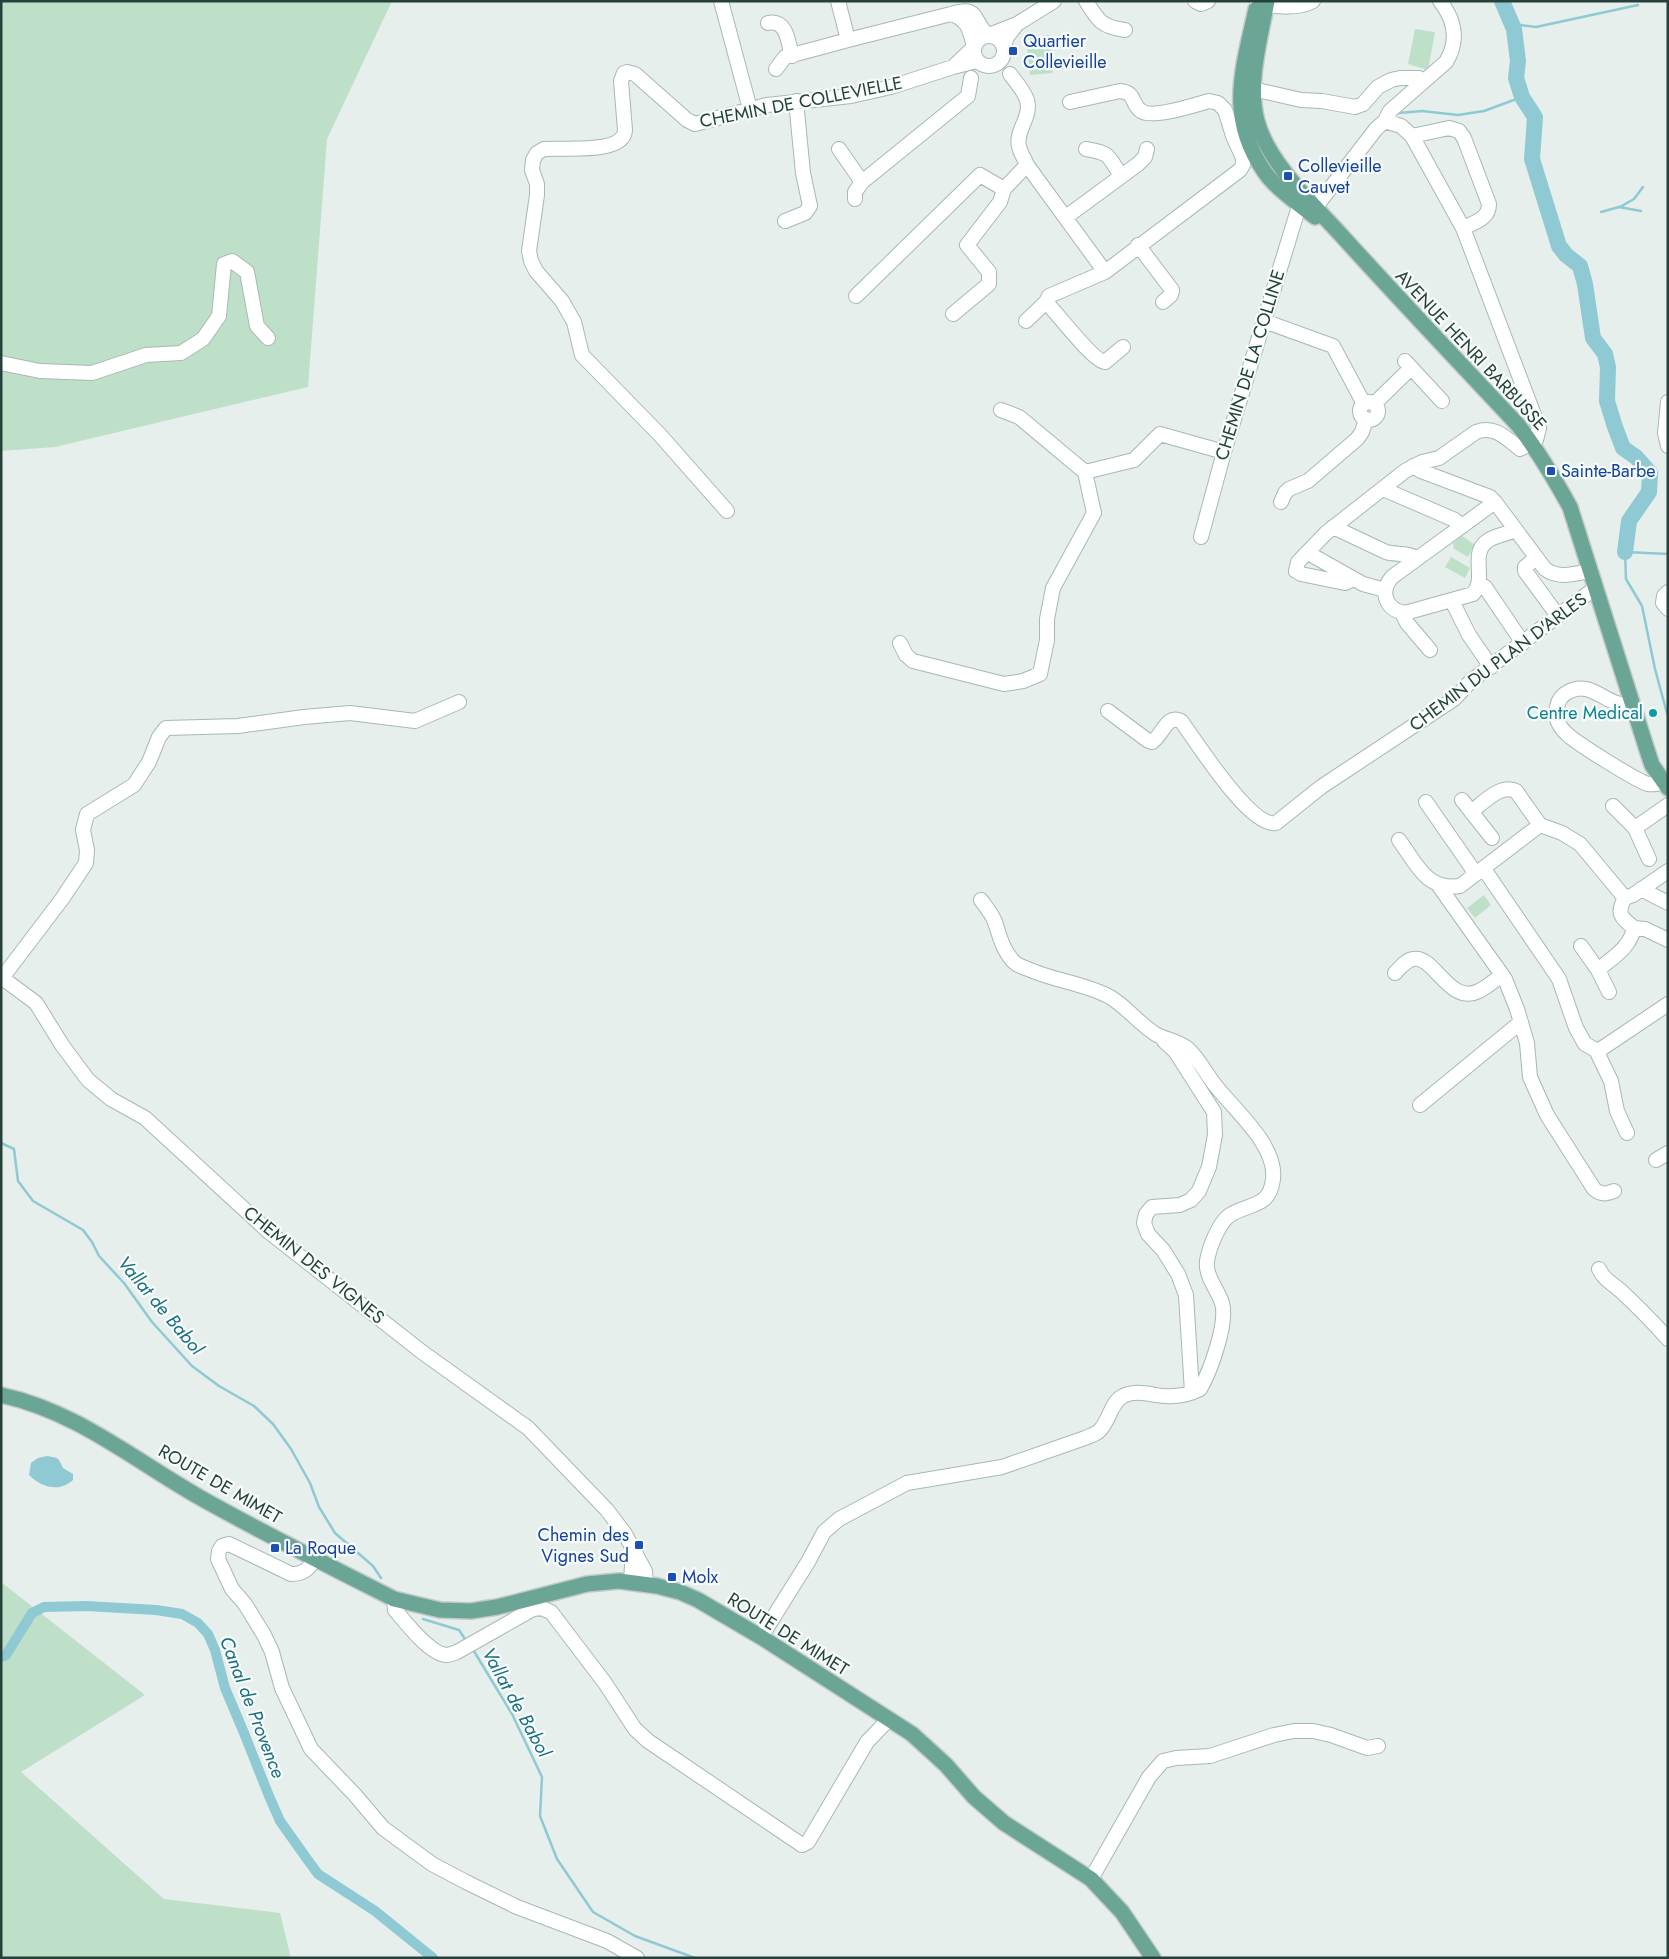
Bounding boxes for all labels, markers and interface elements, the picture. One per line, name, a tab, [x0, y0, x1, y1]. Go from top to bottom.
place label: Quartier Collevieille	[1023, 28, 1107, 75]
marker: Quartier Collevieille	[1007, 45, 1019, 57]
street label: CHEMIN DE COLLEVIELLE	[697, 70, 905, 134]
place label: Collevieille Cauvet	[1298, 153, 1382, 200]
marker: Collevieille Cauvet	[1282, 170, 1294, 182]
street label: AVENUE HENRI BARBUSSE	[1389, 264, 1553, 436]
street label: CHEMIN DE LA COLLINE	[1209, 267, 1291, 463]
place label: Sainte-Barbe	[1561, 458, 1655, 484]
marker: Sainte-Barbe	[1545, 465, 1557, 477]
street label: CHEMIN DU PLAN D'ARLES	[1404, 586, 1592, 738]
place label: Centre Medical	[1527, 700, 1643, 726]
marker: Centre Medical	[1647, 707, 1659, 719]
street label: CHEMIN DES VIGNES	[238, 1200, 390, 1330]
water label: Vallat de Babol	[111, 1250, 210, 1361]
street label: ROUTE DE MIMET	[153, 1438, 287, 1530]
place label: Chemin des Vignes Sud	[538, 1522, 629, 1569]
place label: La Roque	[285, 1535, 356, 1561]
marker: Chemin des Vignes Sud	[633, 1539, 645, 1551]
marker: La Roque	[269, 1542, 281, 1554]
place label: Molx	[682, 1564, 719, 1590]
marker: Molx	[666, 1571, 678, 1583]
street label: ROUTE DE MIMET	[722, 1586, 854, 1682]
water label: Canal de Provence	[213, 1632, 292, 1782]
water label: Vallat de Babol	[475, 1643, 558, 1762]

